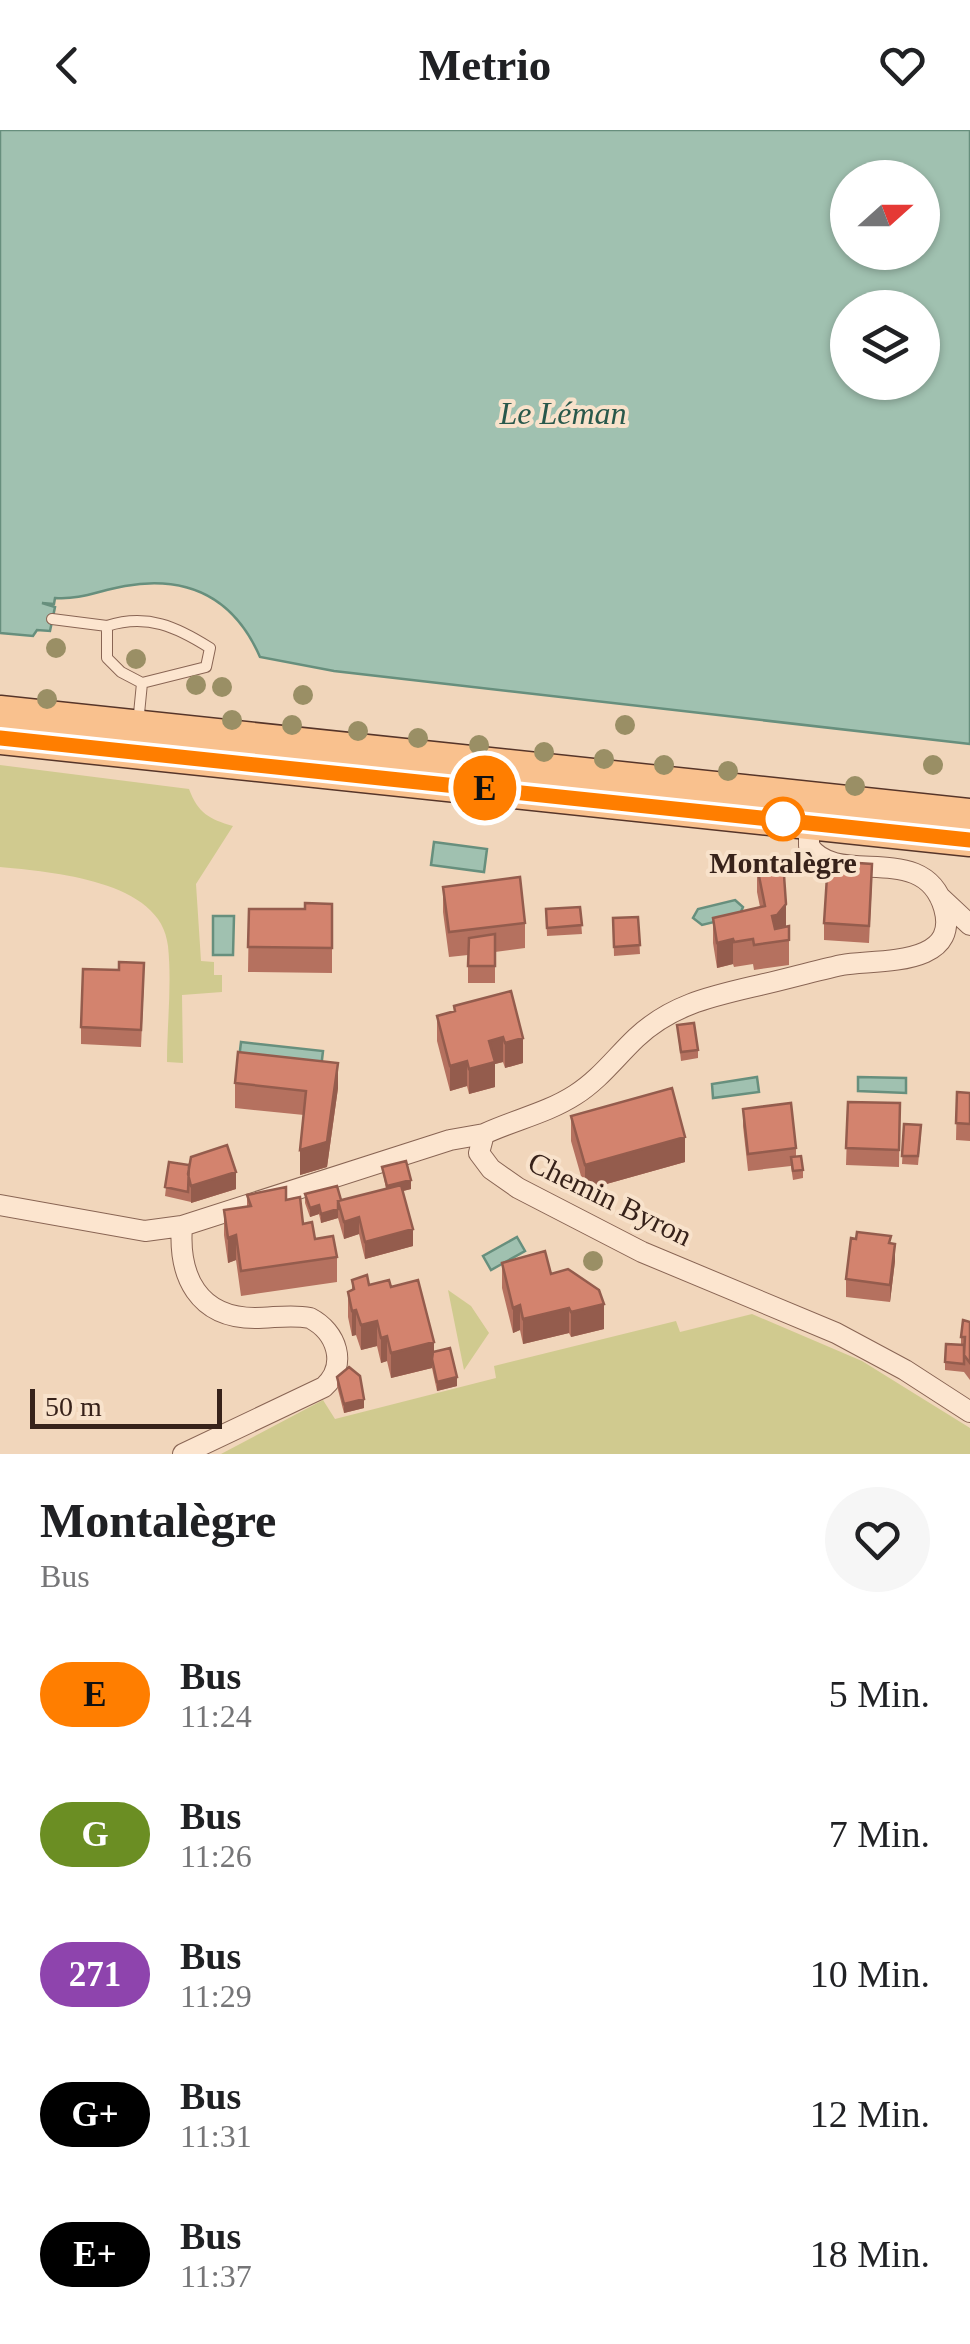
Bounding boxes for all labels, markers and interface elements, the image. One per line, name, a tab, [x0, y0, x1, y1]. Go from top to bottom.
icon: back	[40, 38, 95, 93]
icon: heart	[875, 38, 930, 93]
text: Metrio	[419, 40, 551, 90]
north arrow	[830, 160, 940, 270]
map controls	[830, 160, 940, 400]
button: layers	[830, 290, 940, 400]
water label: Le Léman	[498, 395, 627, 431]
line badge: E	[452, 756, 518, 820]
text: E	[473, 769, 497, 808]
marker: Montalègre	[762, 798, 804, 840]
place label: Montalègre	[709, 846, 857, 879]
street label: Chemin Byron	[523, 1145, 697, 1252]
scale bar	[30, 1384, 222, 1428]
text: 50 m	[45, 1391, 102, 1422]
button: heart	[825, 1487, 930, 1592]
text: Montalègre	[40, 1494, 276, 1547]
text: Bus	[40, 1558, 90, 1594]
text: Bus	[180, 1655, 241, 1697]
text: 5 Min.	[829, 1673, 930, 1715]
text: E	[83, 1675, 107, 1714]
text: 11:24	[180, 1698, 252, 1734]
text: Bus	[180, 1795, 241, 1837]
text: 7 Min.	[829, 1813, 930, 1855]
text: G	[81, 1815, 109, 1854]
text: 11:26	[180, 1838, 252, 1874]
text: Bus	[180, 1935, 241, 1977]
text: 10 Min.	[810, 1953, 930, 1995]
text: 271	[69, 1955, 121, 1994]
text: 11:29	[180, 1978, 252, 2014]
text: Bus	[180, 2075, 241, 2117]
text: 12 Min.	[810, 2093, 930, 2135]
text: G+	[71, 2095, 119, 2134]
text: 11:31	[180, 2118, 252, 2154]
text: Bus	[180, 2215, 241, 2257]
text: 18 Min.	[810, 2233, 930, 2275]
text: E+	[73, 2235, 117, 2274]
text: 11:37	[180, 2258, 252, 2294]

